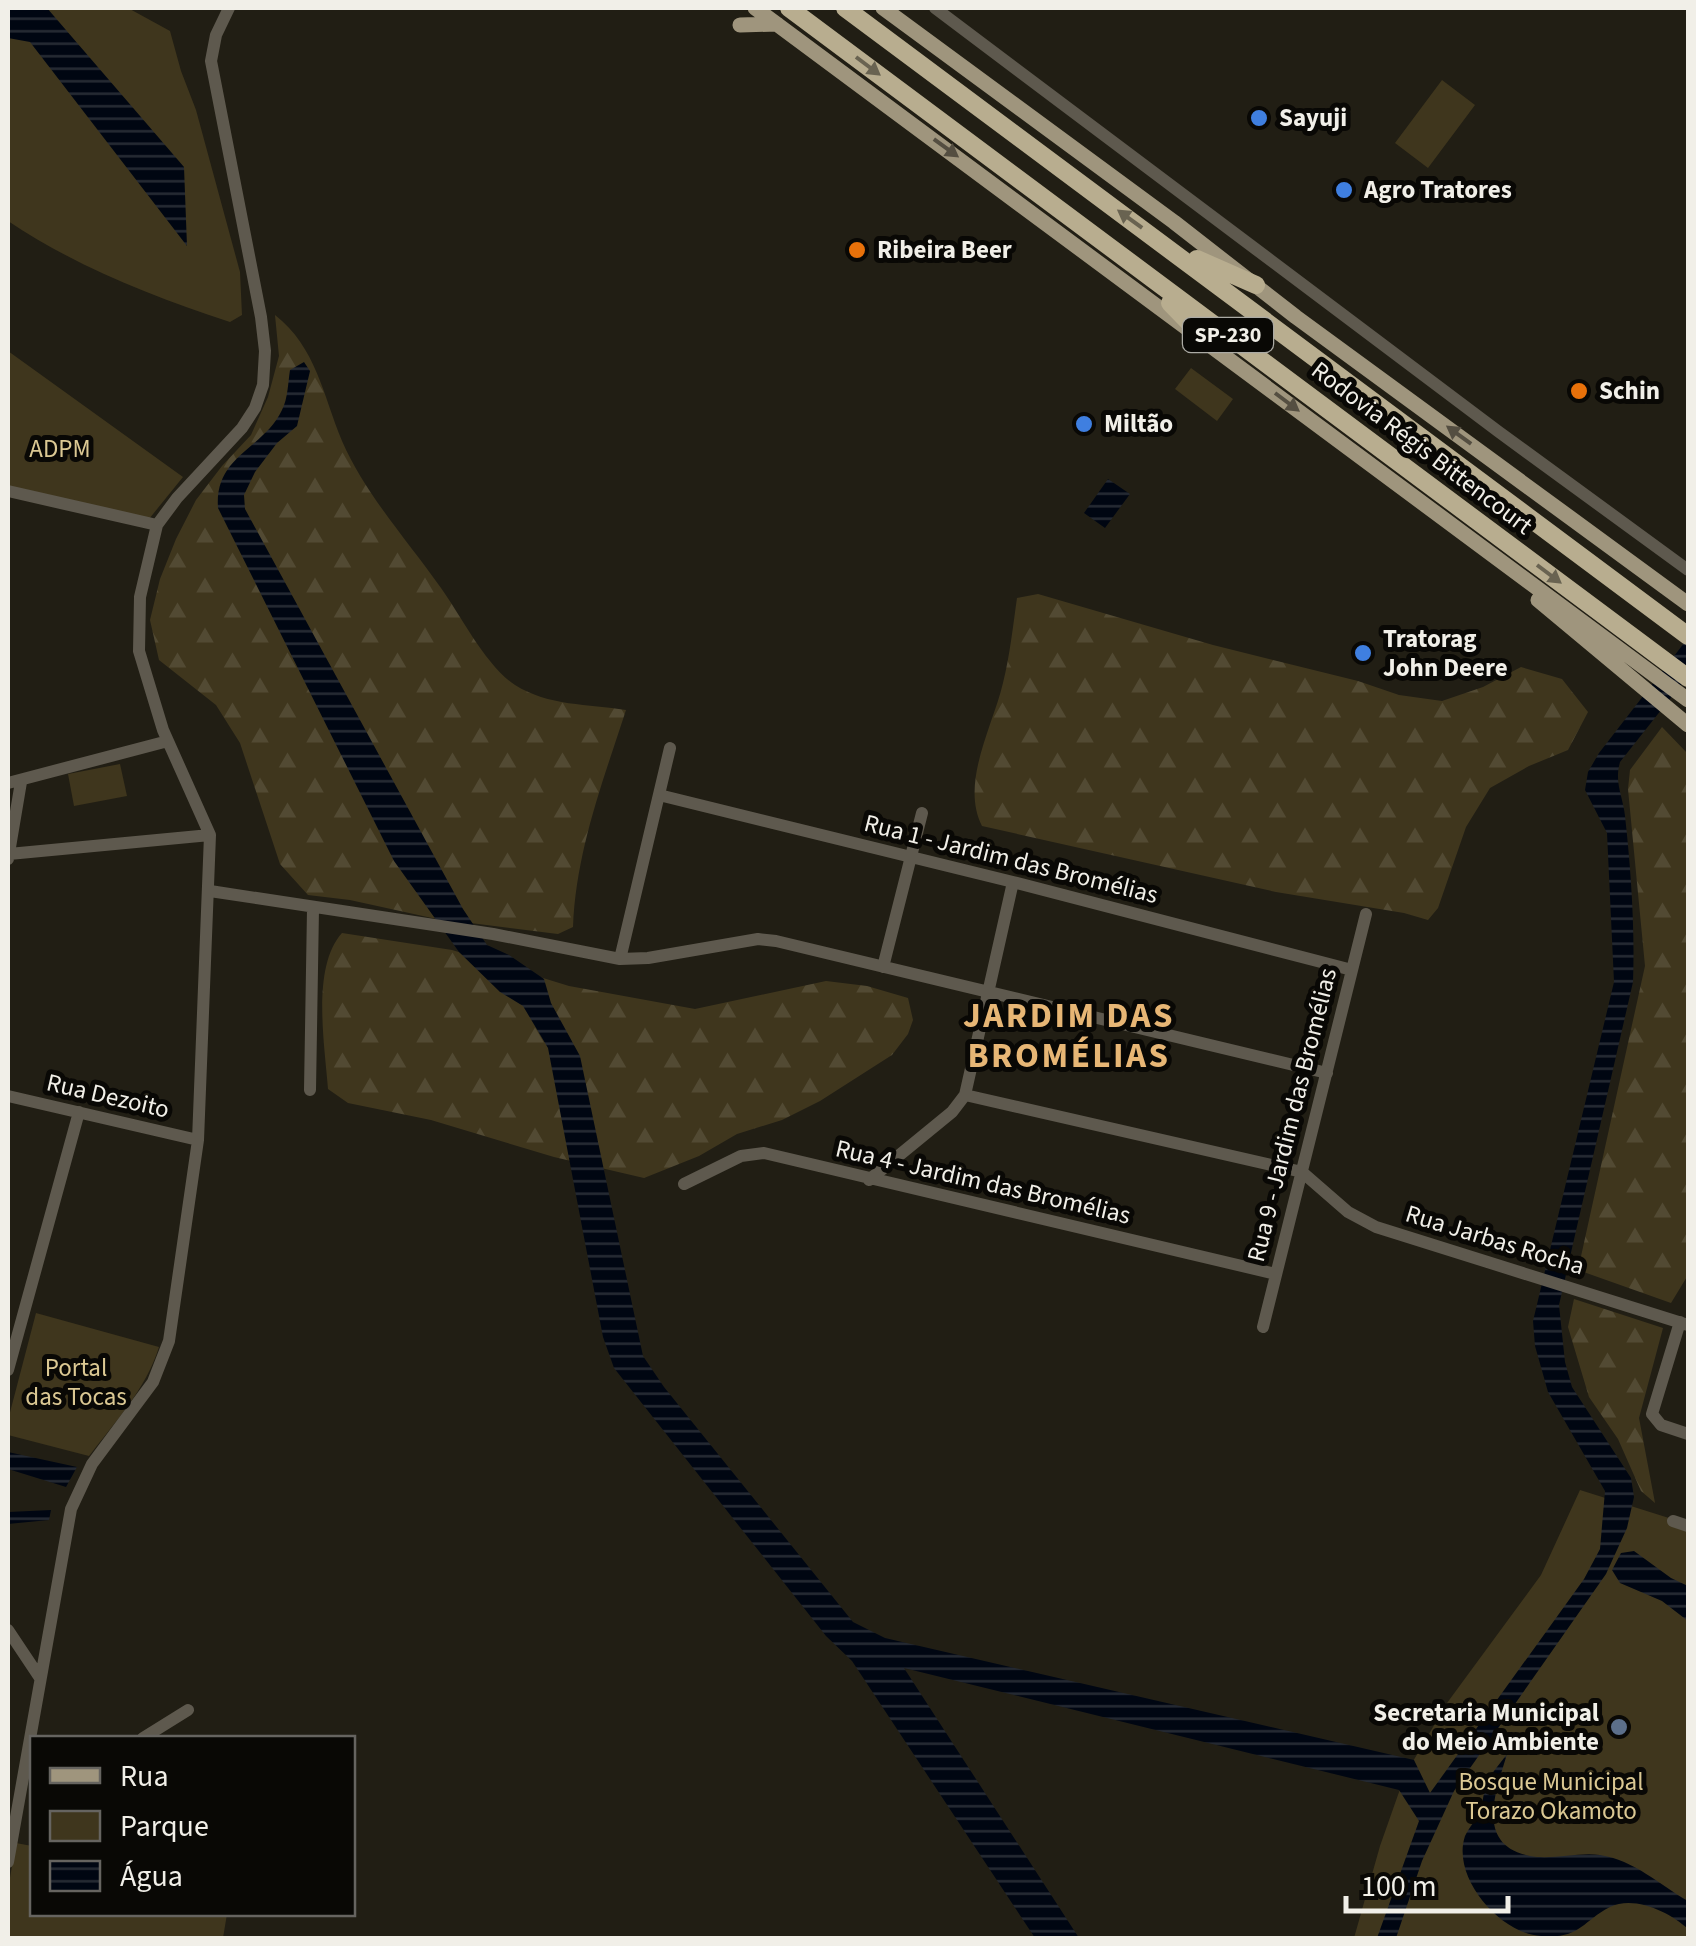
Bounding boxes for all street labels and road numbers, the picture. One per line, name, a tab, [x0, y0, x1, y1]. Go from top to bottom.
road number: SP-230	[1183, 318, 1273, 352]
street label: Rodovia Régis Bittencourt	[1304, 353, 1541, 544]
street label: Rua 1 - Jardim das Bromélias	[860, 805, 1162, 913]
street label: Rua 9 - Jardim das Bromélias	[1238, 964, 1346, 1266]
street label: Rua Dezoito	[43, 1064, 173, 1128]
street label: Rua 4 - Jardim das Bromélias	[832, 1131, 1134, 1233]
street label: Rua Jarbas Rocha	[1401, 1196, 1589, 1284]

